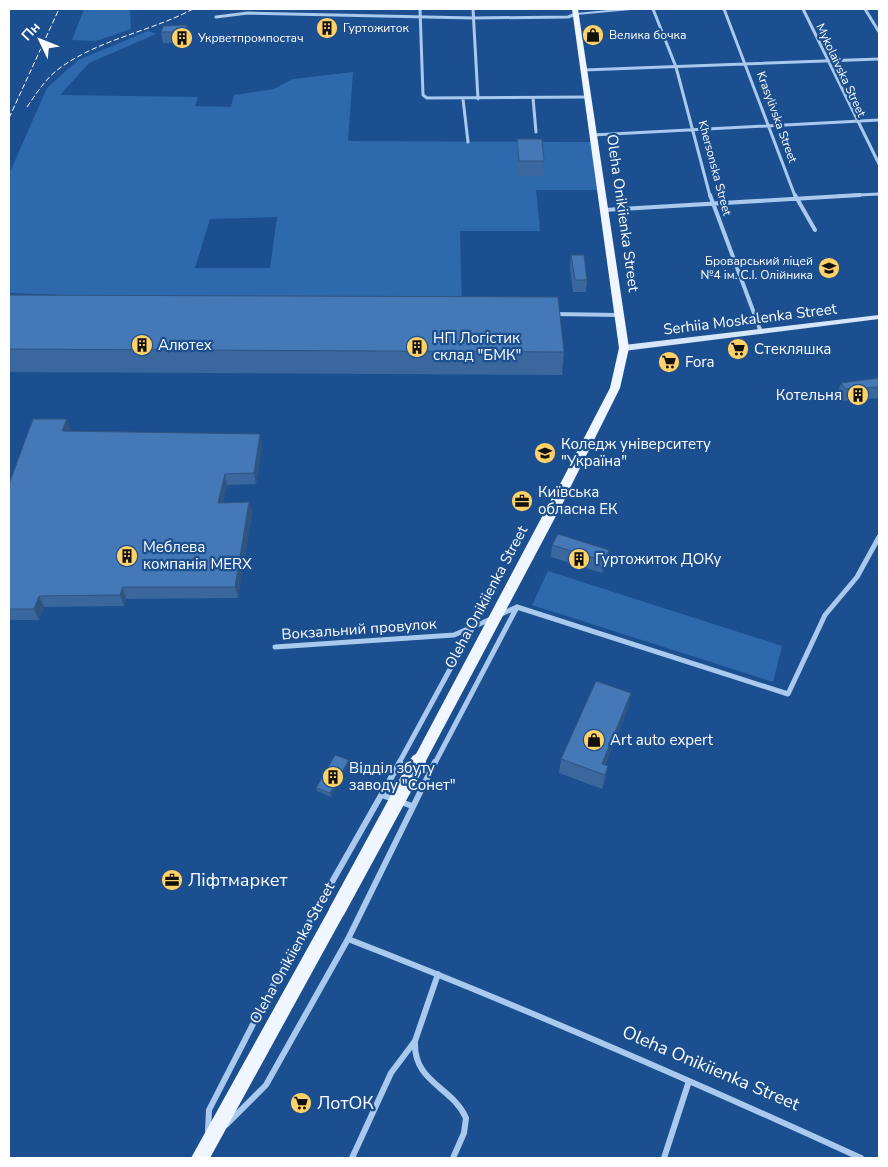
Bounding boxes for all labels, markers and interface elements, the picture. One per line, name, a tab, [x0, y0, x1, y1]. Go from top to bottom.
north arrow	[15, 15, 65, 65]
building icon: Гуртожиток	[315, 16, 339, 40]
text: Пн	[17, 18, 44, 45]
place label: Гуртожиток	[343, 20, 409, 36]
street label: Mykolaivska Street	[812, 21, 870, 120]
shop icon: Велика бочка	[581, 23, 605, 47]
building icon: Укрветпромпостач	[170, 26, 194, 50]
place label: Велика бочка	[609, 27, 686, 43]
place label: Укрветпромпостач	[197, 30, 304, 46]
street label: Krasylivska Street	[753, 69, 801, 166]
street label: Khersonska Street	[695, 119, 736, 218]
street label: Oleha Onikiienka Street	[602, 133, 644, 294]
place label: Броварський ліцей №4 ім. С.І. Олійника	[701, 253, 813, 283]
school or university icon: Броварський ліцей №4 ім. С.І. Олійника	[817, 256, 841, 280]
street label: Serhiia Moskalenka Street	[662, 298, 839, 340]
place label: НП Логістик склад "БМК"	[433, 328, 522, 365]
building icon: Алютех	[130, 333, 154, 357]
place label: Алютех	[158, 335, 212, 355]
building icon: НП Логістик склад "БМК"	[405, 335, 429, 359]
supermarket icon: Стекляшка	[726, 337, 750, 361]
place label: Стекляшка	[754, 339, 831, 359]
supermarket icon: Fora	[657, 350, 681, 374]
place label: Fora	[685, 352, 715, 372]
building icon: Котельня	[846, 383, 870, 407]
place label: Котельня	[776, 385, 842, 405]
place label: Коледж університету "Україна"	[561, 434, 711, 471]
school or university icon: Коледж університету "Україна"	[533, 441, 557, 465]
place label: Київська обласна ЕК	[538, 482, 618, 519]
office icon: Київська обласна ЕК	[510, 489, 534, 513]
street label: Oleha Onikiienka Street	[440, 522, 532, 672]
place label: Меблева компанія MERX	[143, 537, 252, 574]
building icon: Меблева компанія MERX	[115, 544, 139, 568]
building icon: Гуртожиток ДОКу	[567, 547, 591, 571]
place label: Гуртожиток ДОКу	[595, 549, 721, 569]
street label: Вокзальний провулок	[281, 614, 437, 644]
shop icon: Art auto expert	[582, 728, 606, 752]
place label: Art auto expert	[610, 730, 714, 750]
place label: Відділ збуту заводу "Сонет"	[349, 758, 456, 795]
building icon: Відділ збуту заводу "Сонет"	[321, 765, 345, 789]
office icon: Ліфтмаркет	[160, 868, 184, 892]
place label: Ліфтмаркет	[188, 868, 287, 892]
street label: Oleha Onikiienka Street	[245, 878, 340, 1027]
street label: Oleha Onikiienka Street	[619, 1020, 804, 1117]
supermarket icon: ЛотОК	[289, 1091, 313, 1115]
place label: ЛотОК	[317, 1091, 374, 1115]

